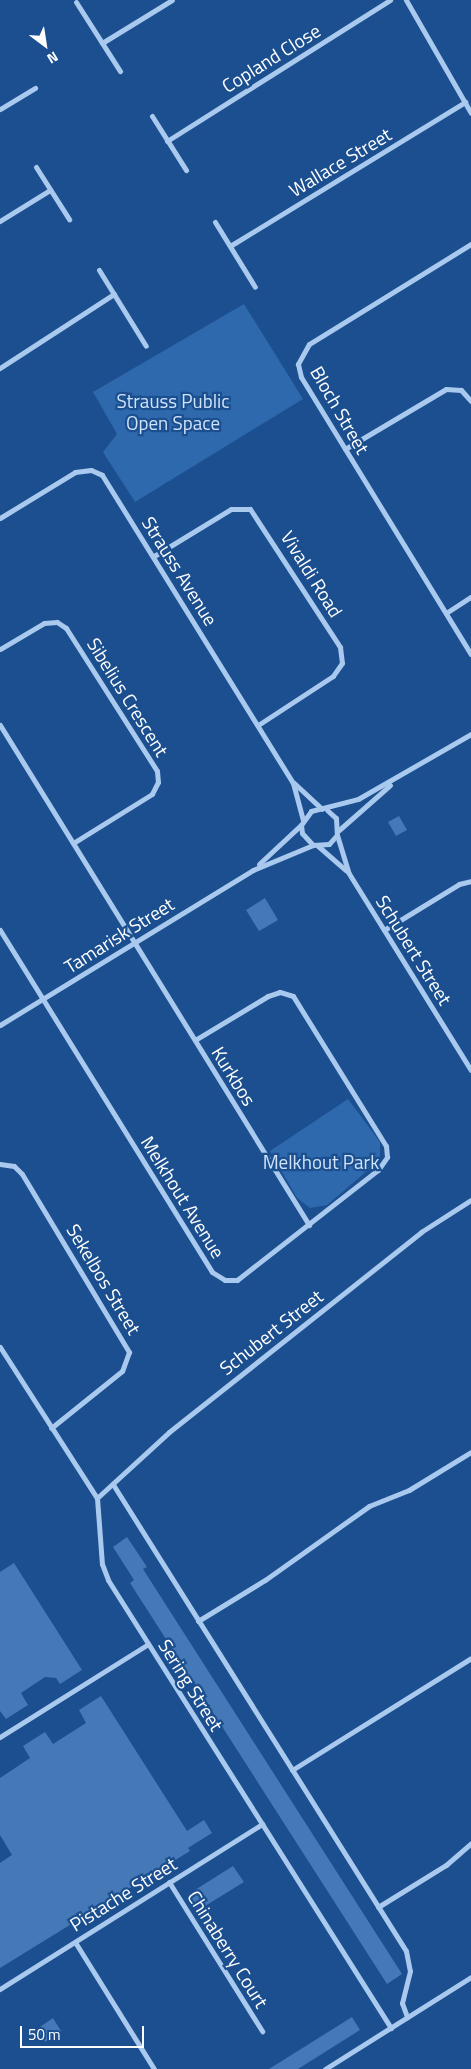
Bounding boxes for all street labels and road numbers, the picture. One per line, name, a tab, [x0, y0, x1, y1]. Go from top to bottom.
street label: Copland Close	[218, 19, 324, 97]
street label: Wallace Street	[285, 123, 395, 201]
street label: Bloch Street	[306, 362, 374, 458]
street label: Strauss Avenue	[137, 512, 223, 630]
street label: Vivaldi Road	[276, 527, 348, 621]
street label: Sibelius Crescent	[82, 634, 174, 760]
street label: Schubert Street	[371, 891, 457, 1009]
street label: Tamarisk Street	[60, 892, 178, 978]
street label: Kurkbos	[207, 1042, 261, 1110]
street label: Melkhout Avenue	[136, 1132, 230, 1262]
street label: Sekelbos Street	[62, 1220, 146, 1338]
street label: Schubert Street	[215, 1285, 327, 1379]
street label: Sering Street	[154, 1635, 228, 1735]
street label: Pistache Street	[65, 1852, 181, 1936]
street label: Chinaberry Court	[183, 1886, 273, 2012]

